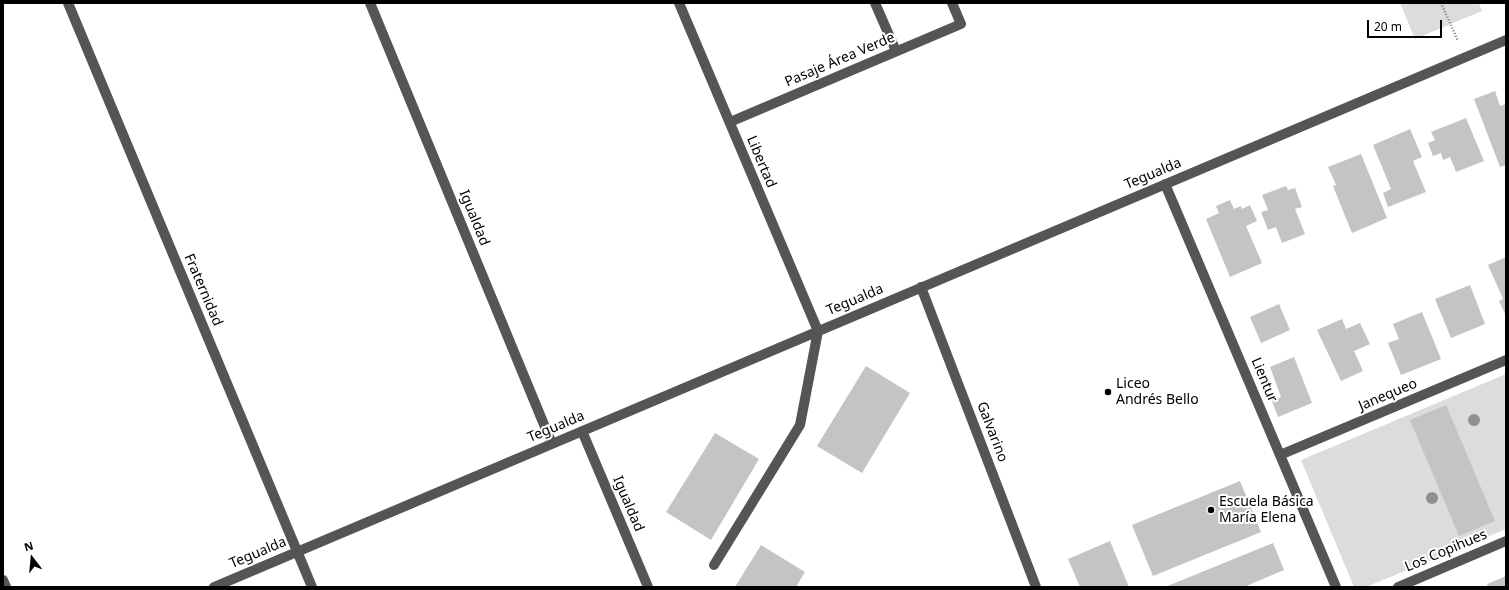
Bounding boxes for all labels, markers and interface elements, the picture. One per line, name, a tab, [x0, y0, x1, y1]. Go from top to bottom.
scale bar	[1369, 12, 1444, 38]
text: 20 m	[1374, 18, 1402, 35]
street label: Pasaje Área Verde	[782, 29, 898, 91]
street label: Libertad	[743, 134, 779, 190]
street label: Tegualda	[1122, 155, 1184, 193]
street label: Igualdad	[455, 188, 493, 248]
street label: Fraternidad	[180, 251, 226, 329]
street label: Tegualda	[824, 281, 886, 319]
street label: Lientur	[1247, 355, 1281, 405]
street label: Janequeo	[1356, 375, 1420, 415]
place label: Liceo Andrés Bello	[1116, 376, 1199, 408]
marker: Liceo Andrés Bello	[1103, 387, 1113, 397]
street label: Galvarino	[973, 400, 1011, 464]
street label: Tegualda	[525, 408, 587, 446]
street label: Igualdad	[609, 474, 647, 534]
place label: Escuela Básica María Elena	[1219, 494, 1314, 526]
marker: Escuela Básica María Elena	[1206, 505, 1216, 515]
street label: Los Copihues	[1402, 526, 1490, 576]
street label: Tegualda	[227, 534, 289, 572]
north arrow	[12, 538, 52, 578]
text: N	[22, 538, 35, 554]

